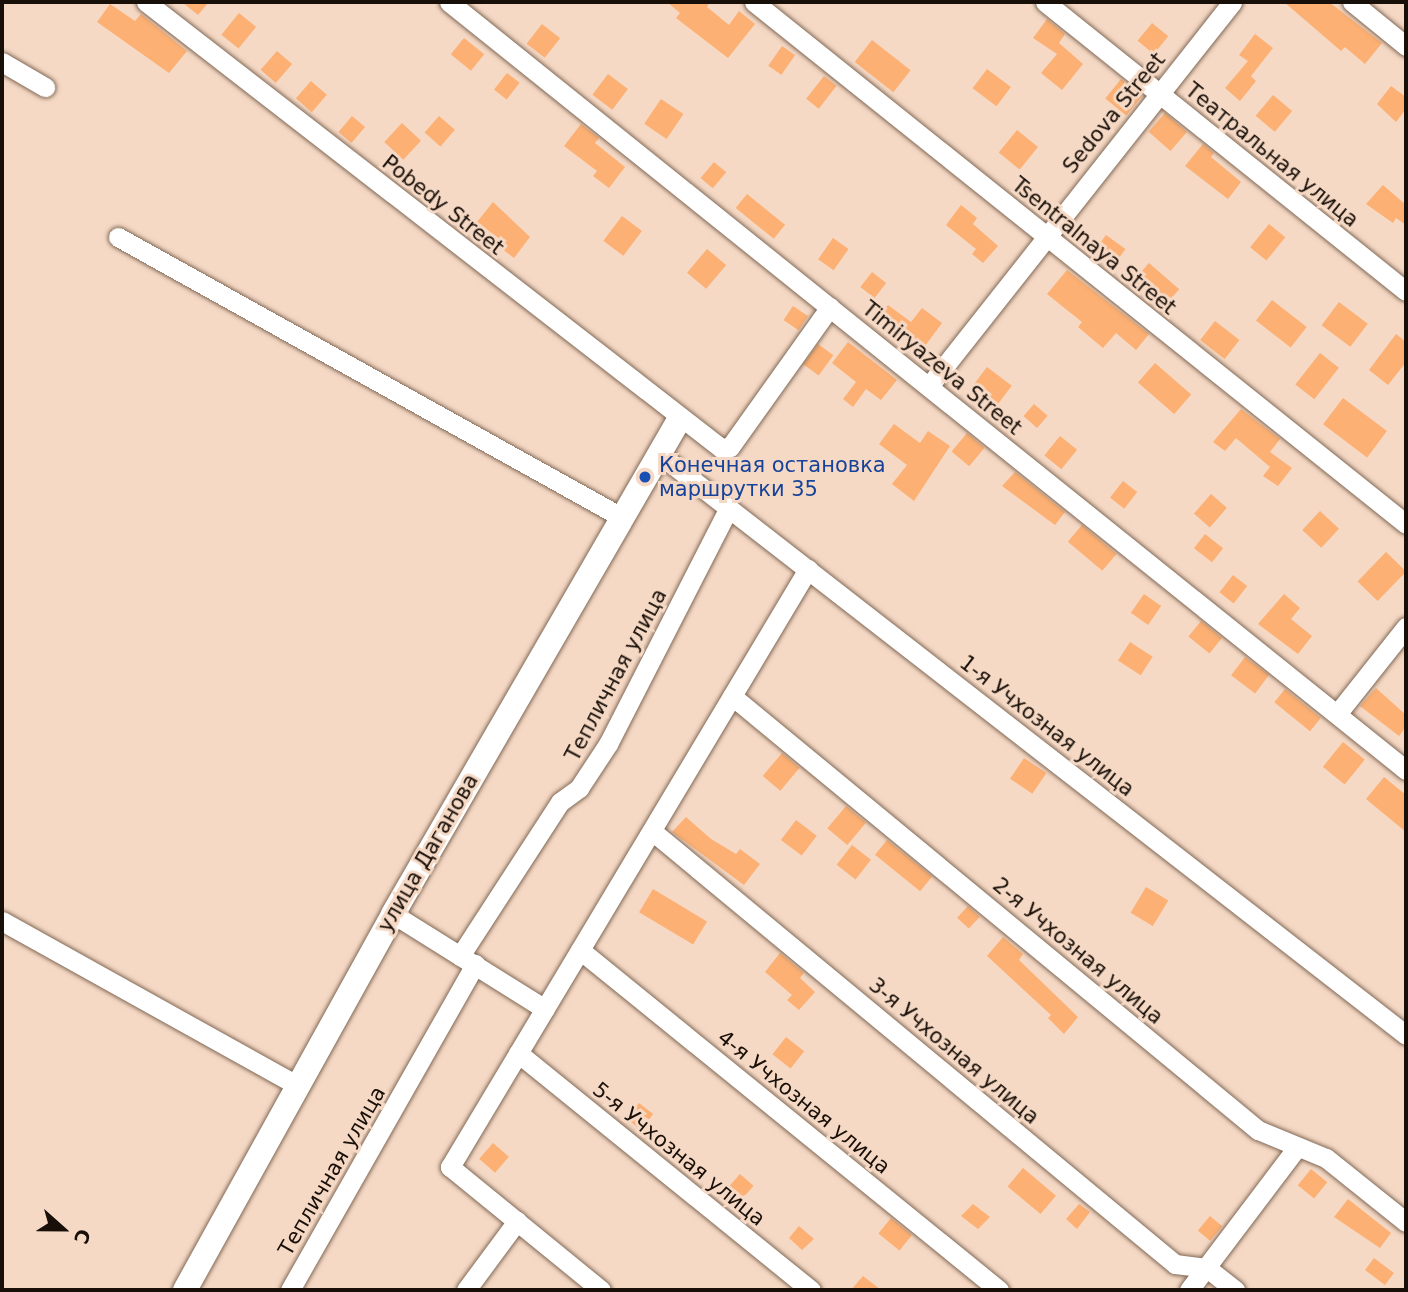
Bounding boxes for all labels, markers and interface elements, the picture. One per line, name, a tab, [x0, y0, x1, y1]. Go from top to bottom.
street label: Sedova Street	[1058, 47, 1170, 179]
street label: Театральная улица	[1180, 77, 1364, 233]
street label: Pobedy Street	[377, 150, 509, 260]
street label: Tsentralnaya Street	[1007, 172, 1181, 320]
street label: Timiryazeva Street	[857, 296, 1027, 440]
place label: Конечная остановка маршрутки 35	[659, 452, 886, 502]
marker: Конечная остановка маршрутки 35	[637, 469, 653, 485]
street label: Тепличная улица	[560, 585, 672, 765]
street label: 1-я Учхозная улица	[955, 650, 1139, 802]
street label: улица Даганова	[373, 769, 483, 937]
street label: 2-я Учхозная улица	[988, 872, 1168, 1030]
street label: 3-я Учхозная улица	[864, 972, 1044, 1130]
street label: 4-я Учхозная улица	[713, 1025, 895, 1179]
street label: 5-я Учхозная улица	[588, 1077, 770, 1231]
street label: Тепличная улица	[273, 1082, 391, 1260]
north arrow	[28, 1194, 98, 1264]
text: С	[70, 1226, 95, 1247]

